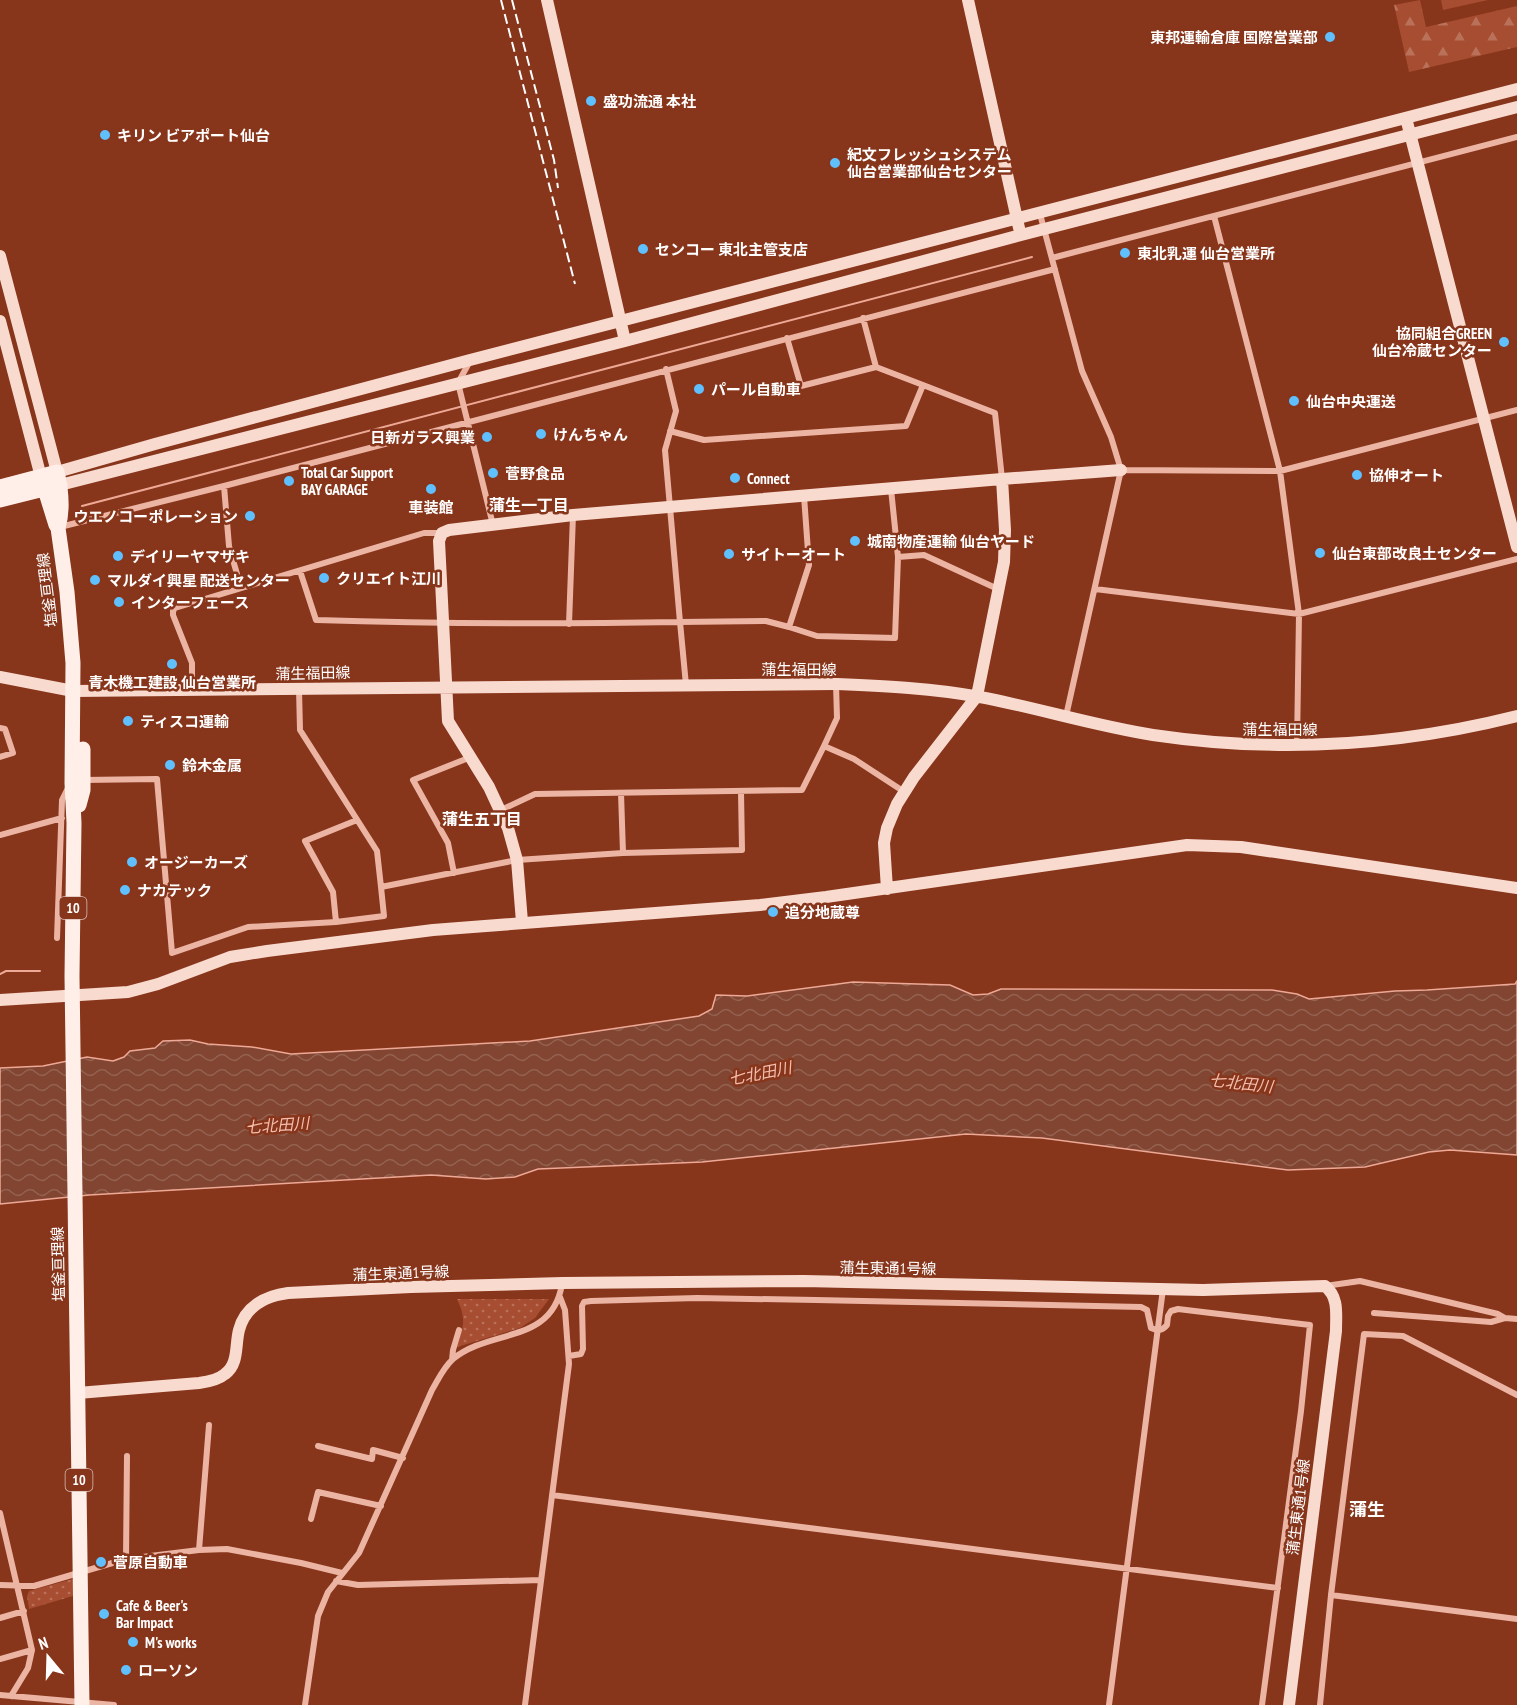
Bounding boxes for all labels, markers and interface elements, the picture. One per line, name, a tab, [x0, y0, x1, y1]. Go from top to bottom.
place label: 東邦運輸倉庫 国際営業部	[1150, 28, 1318, 47]
marker: 東邦運輸倉庫 国際営業部	[1323, 30, 1337, 44]
place label: 盛功流通 本社	[603, 92, 696, 111]
marker: 盛功流通 本社	[584, 94, 598, 108]
place label: キリン ビアポート仙台	[117, 126, 270, 145]
marker: キリン ビアポート仙台	[98, 128, 112, 142]
place label: 紀文フレッシュシステム 仙台営業部仙台センター	[847, 145, 1012, 181]
marker: 紀文フレッシュシステム 仙台営業部仙台センター	[828, 156, 842, 170]
place label: センコー 東北主管支店	[655, 240, 808, 259]
marker: センコー 東北主管支店	[636, 242, 650, 256]
place label: 東北乳運 仙台営業所	[1137, 244, 1275, 263]
marker: 東北乳運 仙台営業所	[1118, 246, 1132, 260]
place label: 協同組合GREEN 仙台冷蔵センター	[1372, 324, 1492, 360]
marker: 協同組合GREEN 仙台冷蔵センター	[1497, 335, 1511, 349]
place label: パール自動車	[711, 380, 801, 399]
marker: パール自動車	[692, 382, 706, 396]
place label: 仙台中央運送	[1306, 392, 1396, 411]
marker: 仙台中央運送	[1287, 394, 1301, 408]
place label: けんちゃん	[553, 425, 628, 444]
marker: けんちゃん	[534, 427, 548, 441]
place label: 日新ガラス興業	[370, 428, 475, 447]
marker: 日新ガラス興業	[480, 430, 494, 444]
place label: Total Car Support BAY GARAGE	[301, 463, 394, 499]
place label: 菅野食品	[505, 464, 565, 483]
marker: 菅野食品	[486, 466, 500, 480]
place label: 協伸オート	[1369, 466, 1444, 485]
marker: 協伸オート	[1350, 468, 1364, 482]
place label: Connect	[747, 469, 790, 488]
marker: Connect	[728, 471, 742, 485]
marker: Total Car Support BAY GARAGE	[282, 474, 296, 488]
marker: 車装館	[424, 482, 438, 496]
district label: 蒲生一丁目	[489, 495, 569, 515]
place label: 車装館	[408, 498, 454, 517]
place label: ウエノコーポレーション	[73, 507, 238, 526]
marker: ウエノコーポレーション	[243, 509, 257, 523]
place label: 城南物産運輸 仙台ヤード	[867, 532, 1035, 551]
marker: 城南物産運輸 仙台ヤード	[848, 534, 862, 548]
place label: 仙台東部改良土センター	[1332, 544, 1497, 563]
place label: サイトーオート	[741, 545, 846, 564]
marker: 仙台東部改良土センター	[1313, 546, 1327, 560]
place label: デイリーヤマザキ	[130, 547, 250, 566]
marker: サイトーオート	[722, 547, 736, 561]
marker: デイリーヤマザキ	[111, 549, 125, 563]
street label: 塩釜亘理線	[33, 552, 61, 628]
place label: クリエイト江川	[336, 569, 441, 588]
place label: マルダイ興星 配送センター	[107, 571, 290, 590]
marker: クリエイト江川	[317, 571, 331, 585]
marker: マルダイ興星 配送センター	[88, 573, 102, 587]
place label: インターフェース	[131, 593, 249, 612]
marker: インターフェース	[112, 595, 126, 609]
marker: 青木機工建設 仙台営業所	[165, 657, 179, 671]
street label: 蒲生福田線	[761, 660, 837, 679]
street label: 蒲生福田線	[275, 663, 351, 683]
place label: 青木機工建設 仙台営業所	[88, 673, 256, 692]
place label: ティスコ運輸	[140, 712, 229, 731]
marker: ティスコ運輸	[121, 714, 135, 728]
street label: 蒲生福田線	[1242, 720, 1318, 739]
place label: 鈴木金属	[182, 756, 242, 775]
marker: 鈴木金属	[163, 758, 177, 772]
district label: 蒲生五丁目	[442, 809, 522, 829]
place label: オージーカーズ	[144, 853, 248, 872]
marker: オージーカーズ	[125, 855, 139, 869]
place label: ナカテック	[137, 881, 212, 900]
marker: ナカテック	[118, 883, 132, 897]
road number: 10	[60, 897, 86, 919]
place label: 追分地蔵尊	[785, 903, 860, 922]
marker: 追分地蔵尊	[766, 905, 780, 919]
water label: 七北田川	[727, 1057, 795, 1089]
water label: 七北田川	[1208, 1070, 1276, 1096]
water label: 七北田川	[244, 1113, 312, 1137]
street label: 塩釜亘理線	[48, 1226, 68, 1302]
street label: 蒲生東通1号線	[839, 1258, 937, 1278]
street label: 蒲生東通1号線	[352, 1262, 450, 1284]
street label: 蒲生東通1号線	[1283, 1458, 1313, 1556]
road number: 10	[66, 1469, 92, 1491]
district label: 蒲生	[1349, 1498, 1385, 1521]
place label: 菅原自動車	[113, 1553, 188, 1572]
marker: 菅原自動車	[94, 1555, 108, 1569]
place label: Cafe & Beer's Bar Impact	[116, 1596, 188, 1632]
marker: Cafe & Beer's Bar Impact	[97, 1607, 111, 1621]
north arrow	[18, 1627, 78, 1687]
text: N	[36, 1632, 50, 1654]
place label: M's works	[145, 1633, 197, 1652]
marker: M's works	[126, 1635, 140, 1649]
place label: ローソン	[138, 1661, 198, 1680]
marker: ローソン	[119, 1663, 133, 1677]

